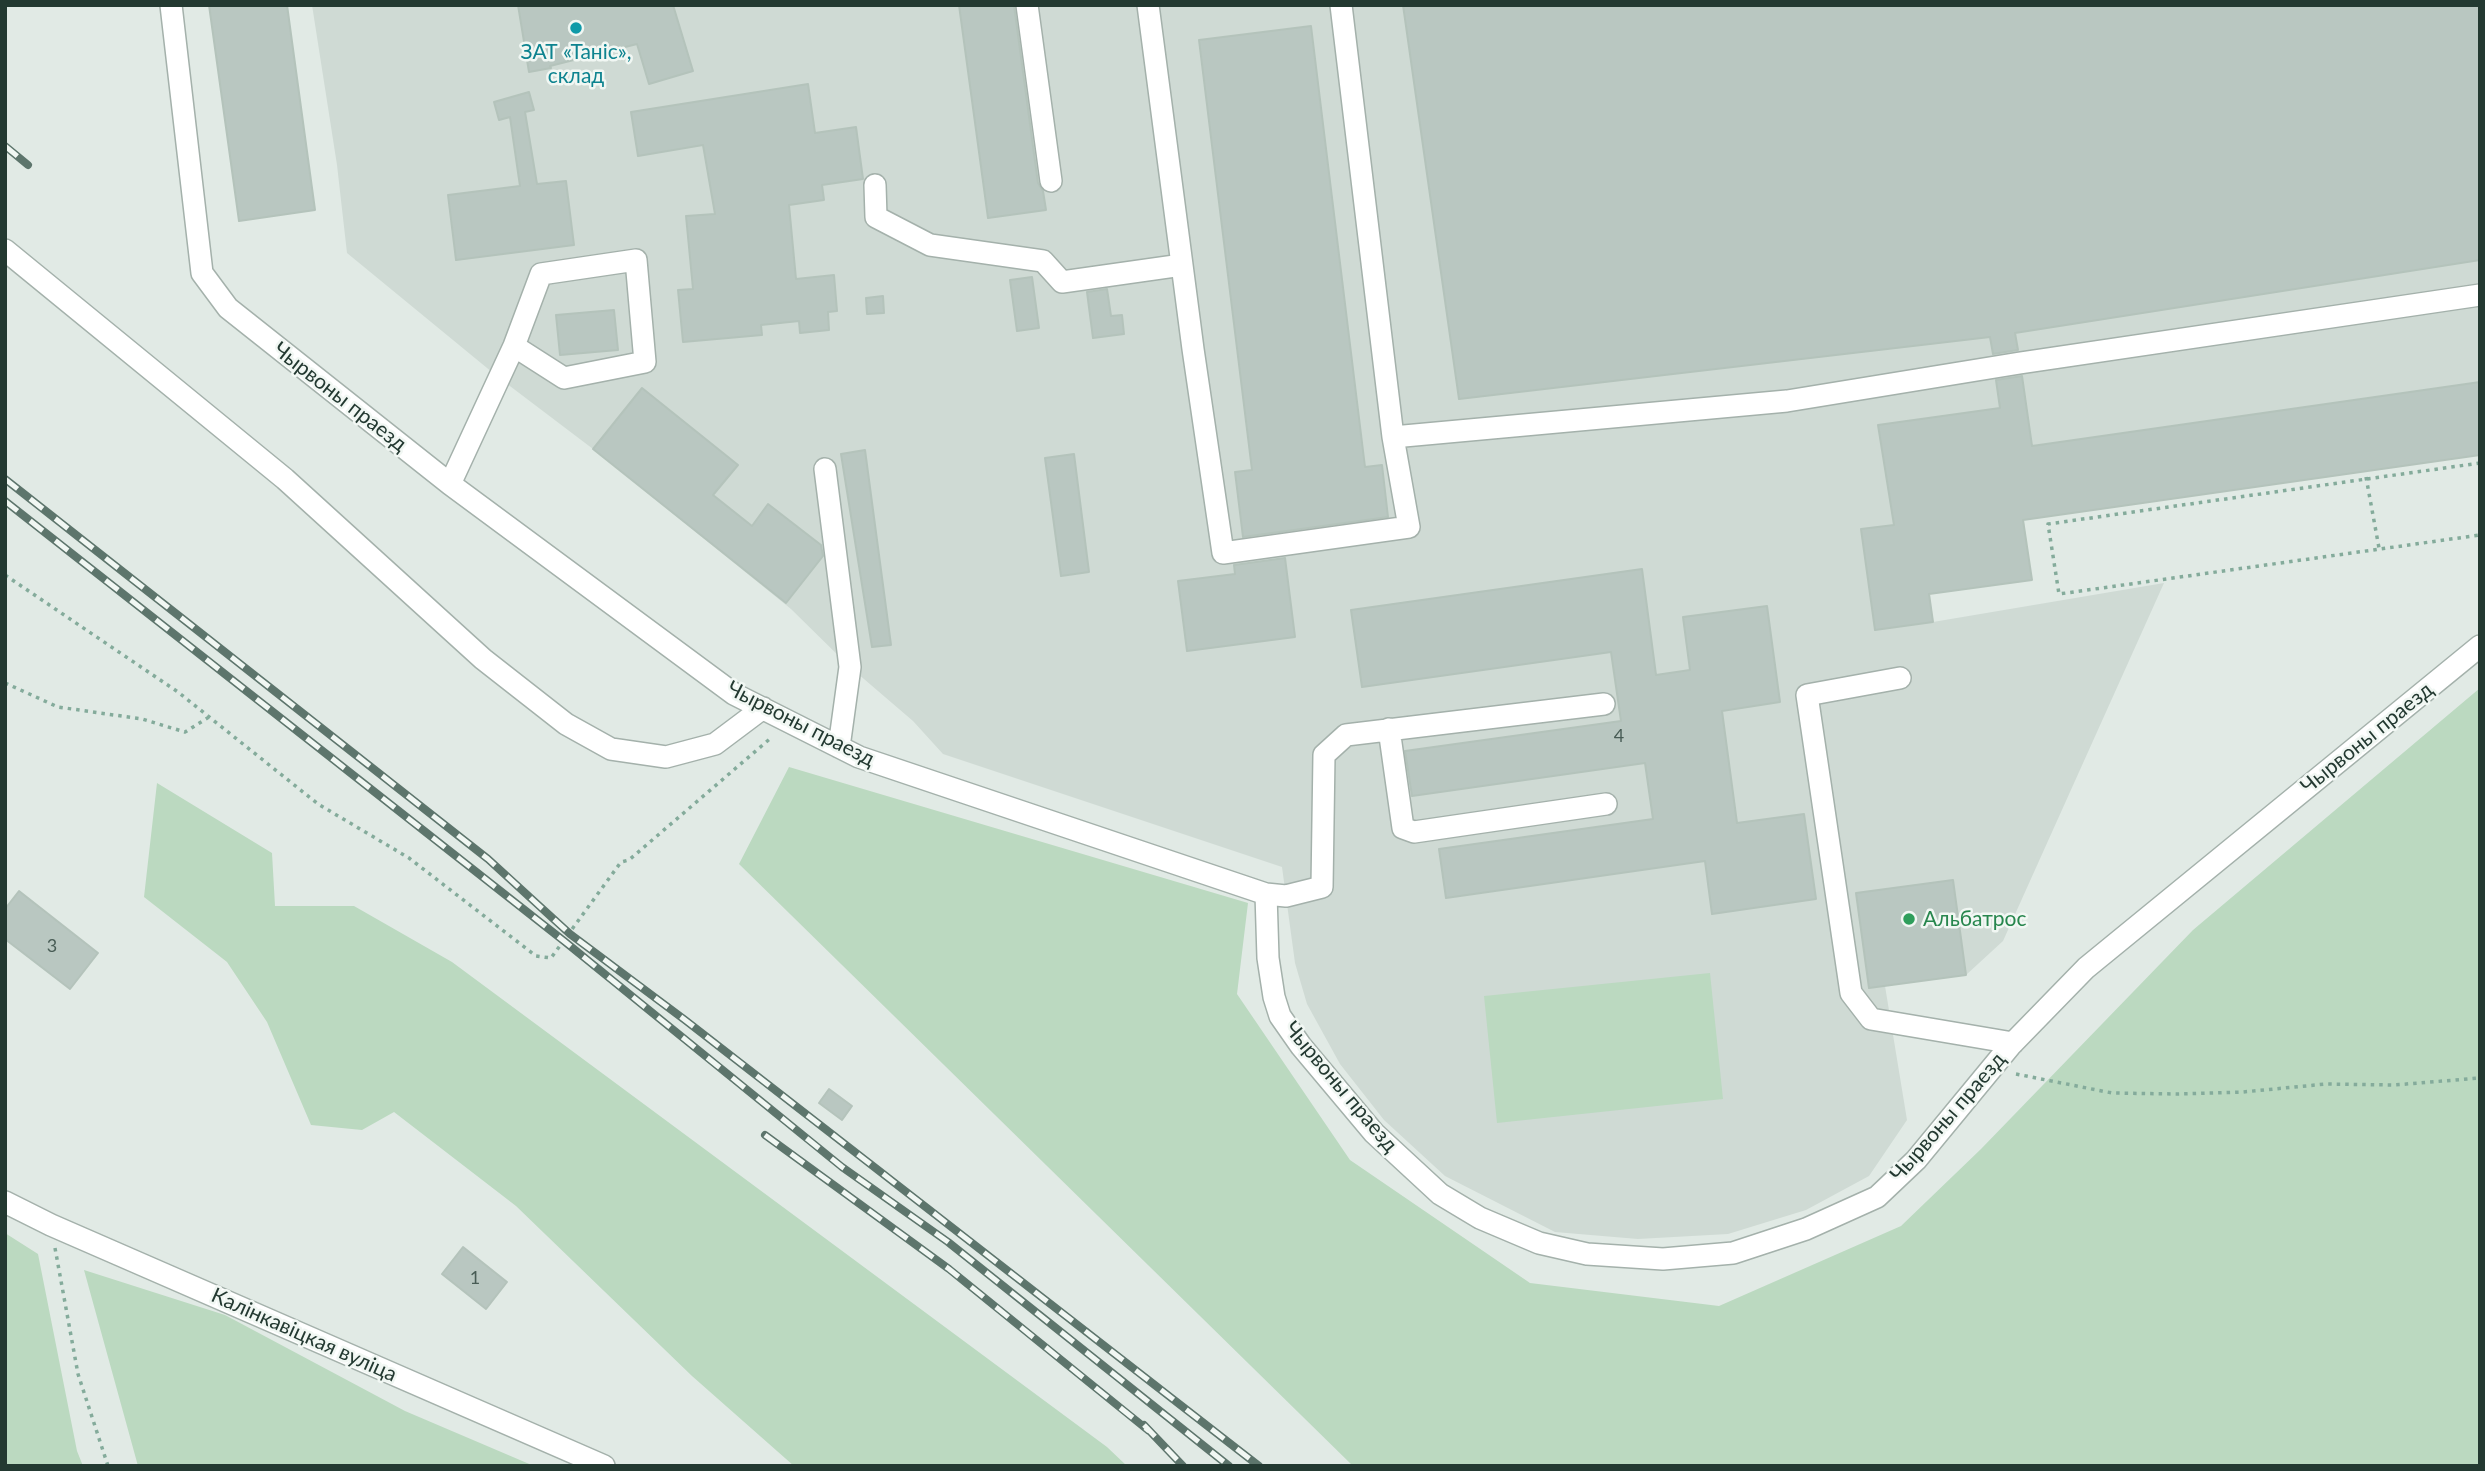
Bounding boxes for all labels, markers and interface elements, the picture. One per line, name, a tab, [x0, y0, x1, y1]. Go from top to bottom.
marker: ЗАТ «Таніс», склад	[568, 20, 584, 36]
place label: ЗАТ «Таніс», склад	[520, 39, 632, 89]
street label: Чырвоны праезд	[268, 337, 412, 457]
street label: Чырвоны праезд	[723, 676, 879, 772]
street label: Чырвоны праезд	[2296, 677, 2438, 799]
house number: 4	[1614, 725, 1624, 747]
place label: Альбатрос	[1923, 906, 2026, 932]
marker: Альбатрос	[1901, 911, 1917, 927]
house number: 3	[47, 935, 57, 957]
street label: Чырвоны праезд	[1279, 1017, 1403, 1157]
street label: Чырвоны праезд	[1885, 1047, 2011, 1187]
house number: 1	[470, 1267, 480, 1289]
street label: Калінкавіцкая вуліца	[207, 1283, 401, 1387]

